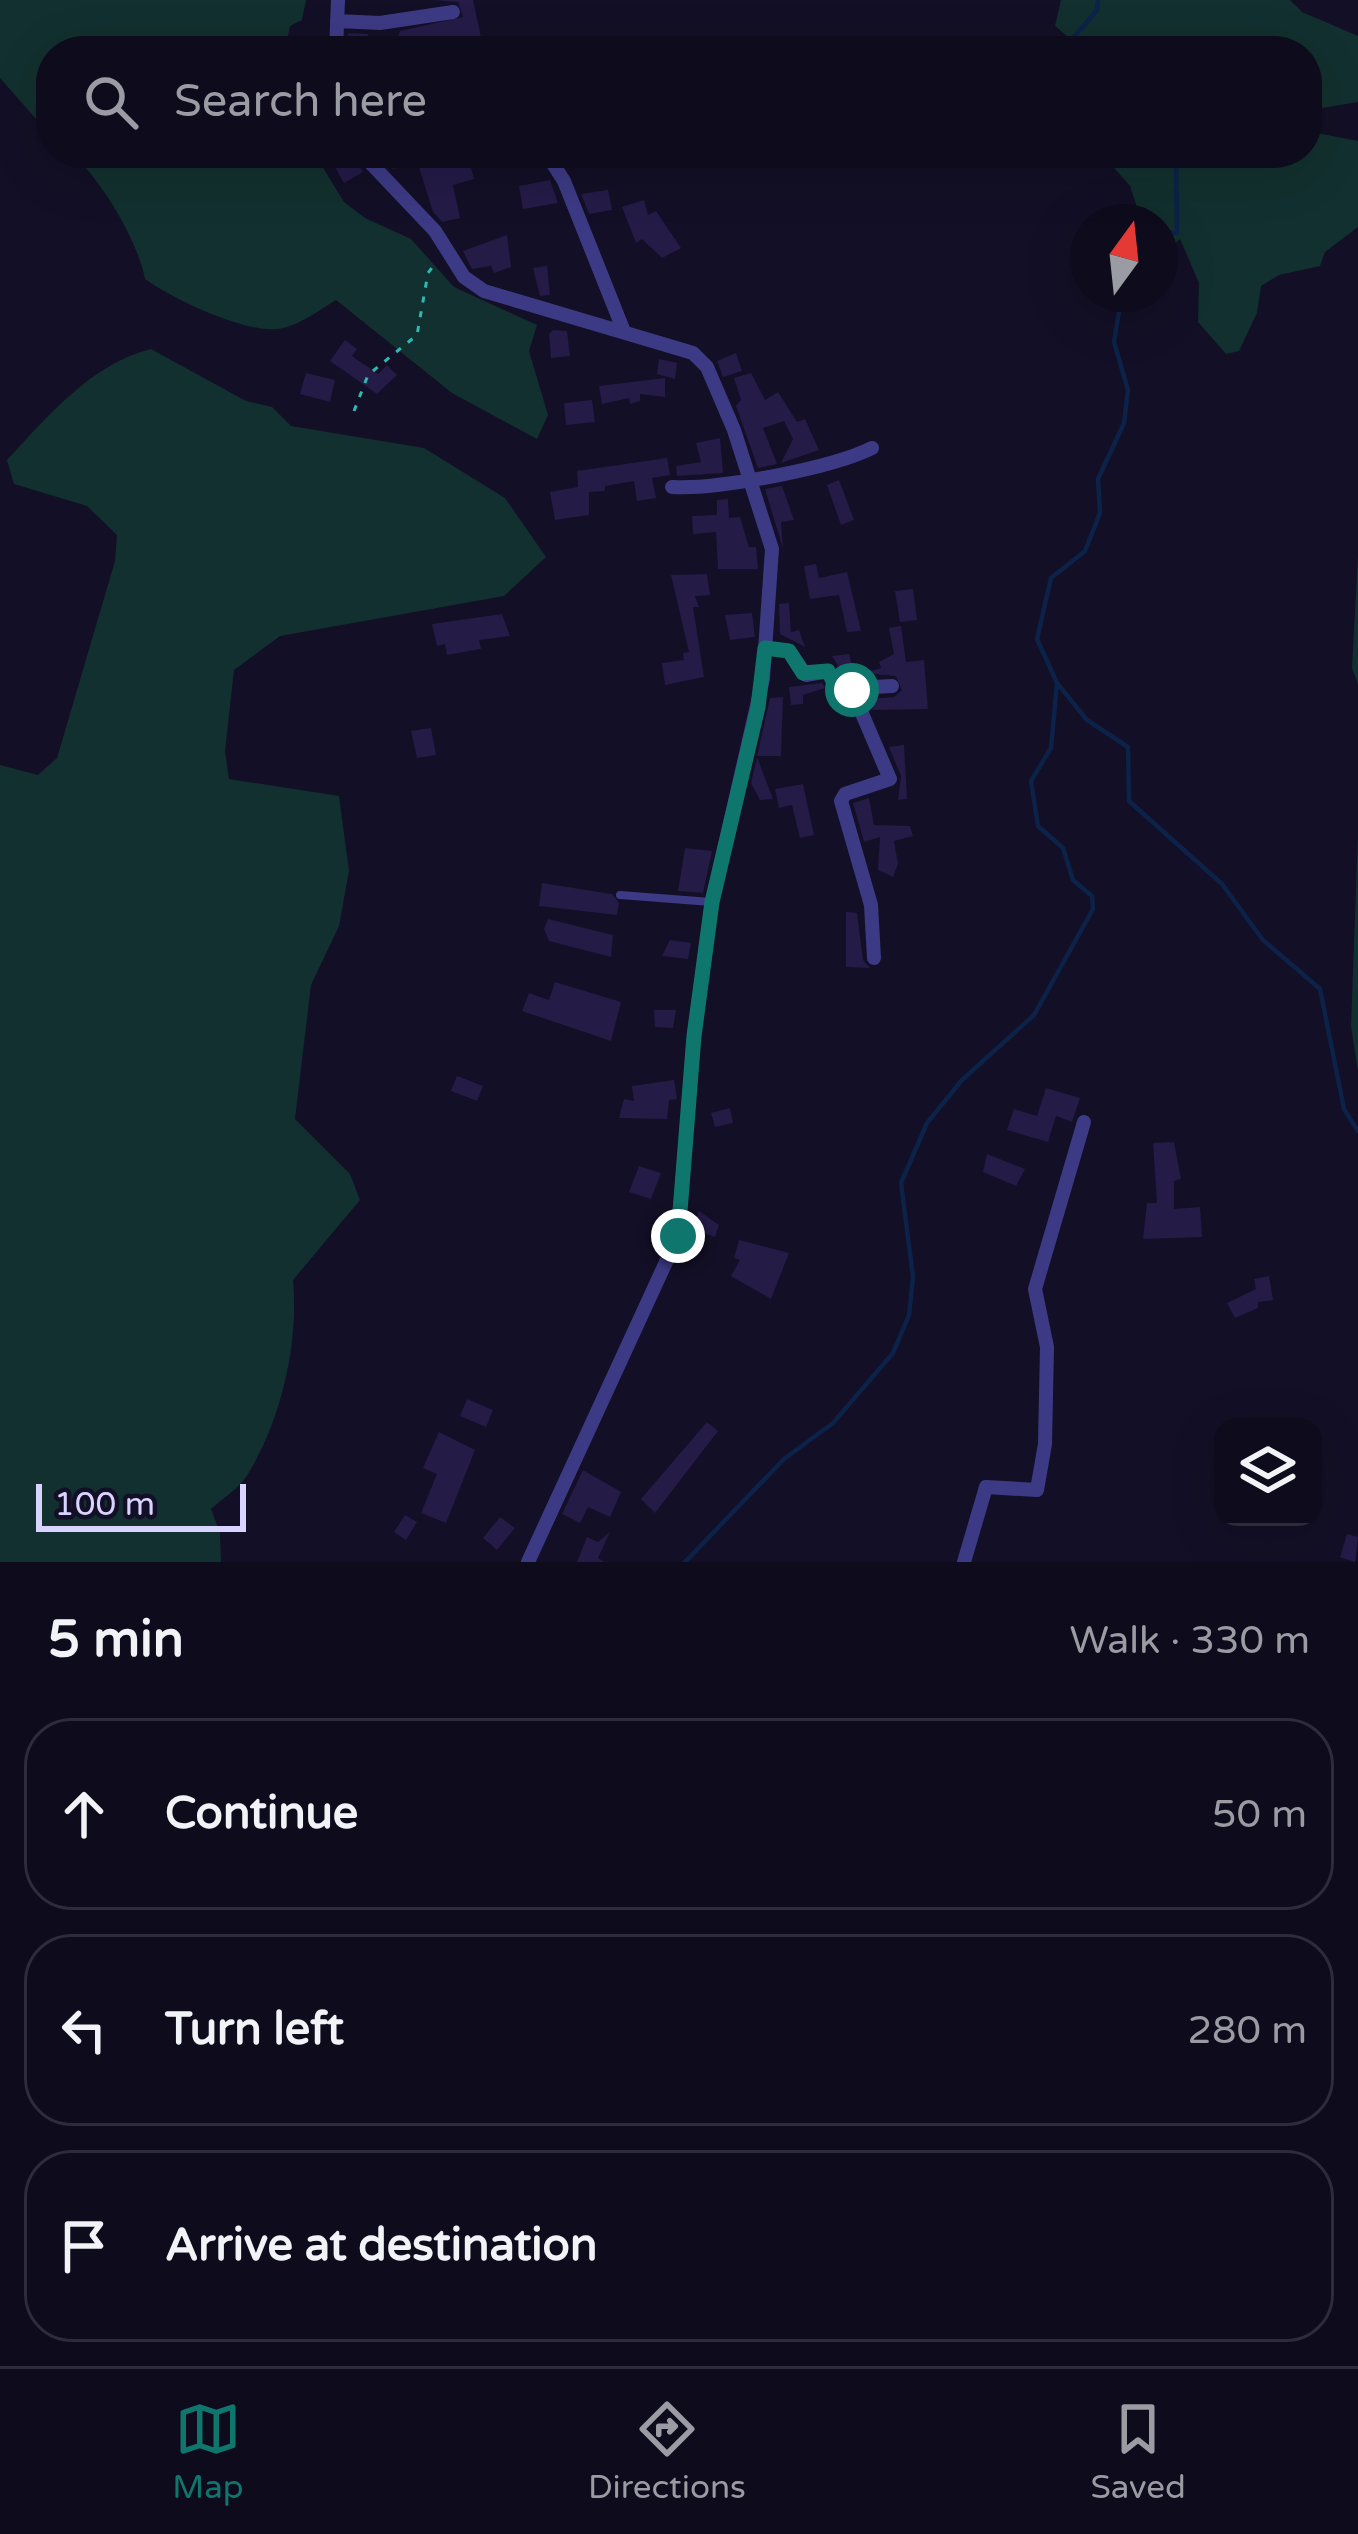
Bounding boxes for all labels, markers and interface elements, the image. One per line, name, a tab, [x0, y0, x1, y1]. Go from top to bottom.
search box	[36, 36, 1322, 168]
icon: search	[78, 69, 144, 135]
text: Search here	[174, 75, 427, 129]
north arrow	[1070, 204, 1178, 312]
route start	[825, 663, 879, 717]
route end	[651, 1209, 705, 1263]
map controls	[1214, 1418, 1322, 1526]
button: layers	[1214, 1418, 1322, 1526]
scale bar	[36, 1478, 246, 1531]
text: 100 m	[54, 1485, 155, 1524]
text: 5 min	[48, 1609, 184, 1671]
text: Walk · 330 m	[1069, 1617, 1310, 1664]
icon: ahead	[51, 1781, 117, 1847]
text: Continue	[165, 1787, 358, 1841]
text: 50 m	[1212, 1791, 1307, 1838]
icon: left	[51, 1997, 117, 2063]
text: Turn left	[165, 2003, 344, 2057]
text: 280 m	[1188, 2007, 1307, 2054]
icon: arrive	[51, 2213, 117, 2279]
text: Arrive at destination	[165, 2219, 597, 2273]
tab: Map	[172, 2396, 244, 2507]
tab: Directions	[588, 2396, 746, 2507]
tab: Saved	[1090, 2396, 1186, 2507]

